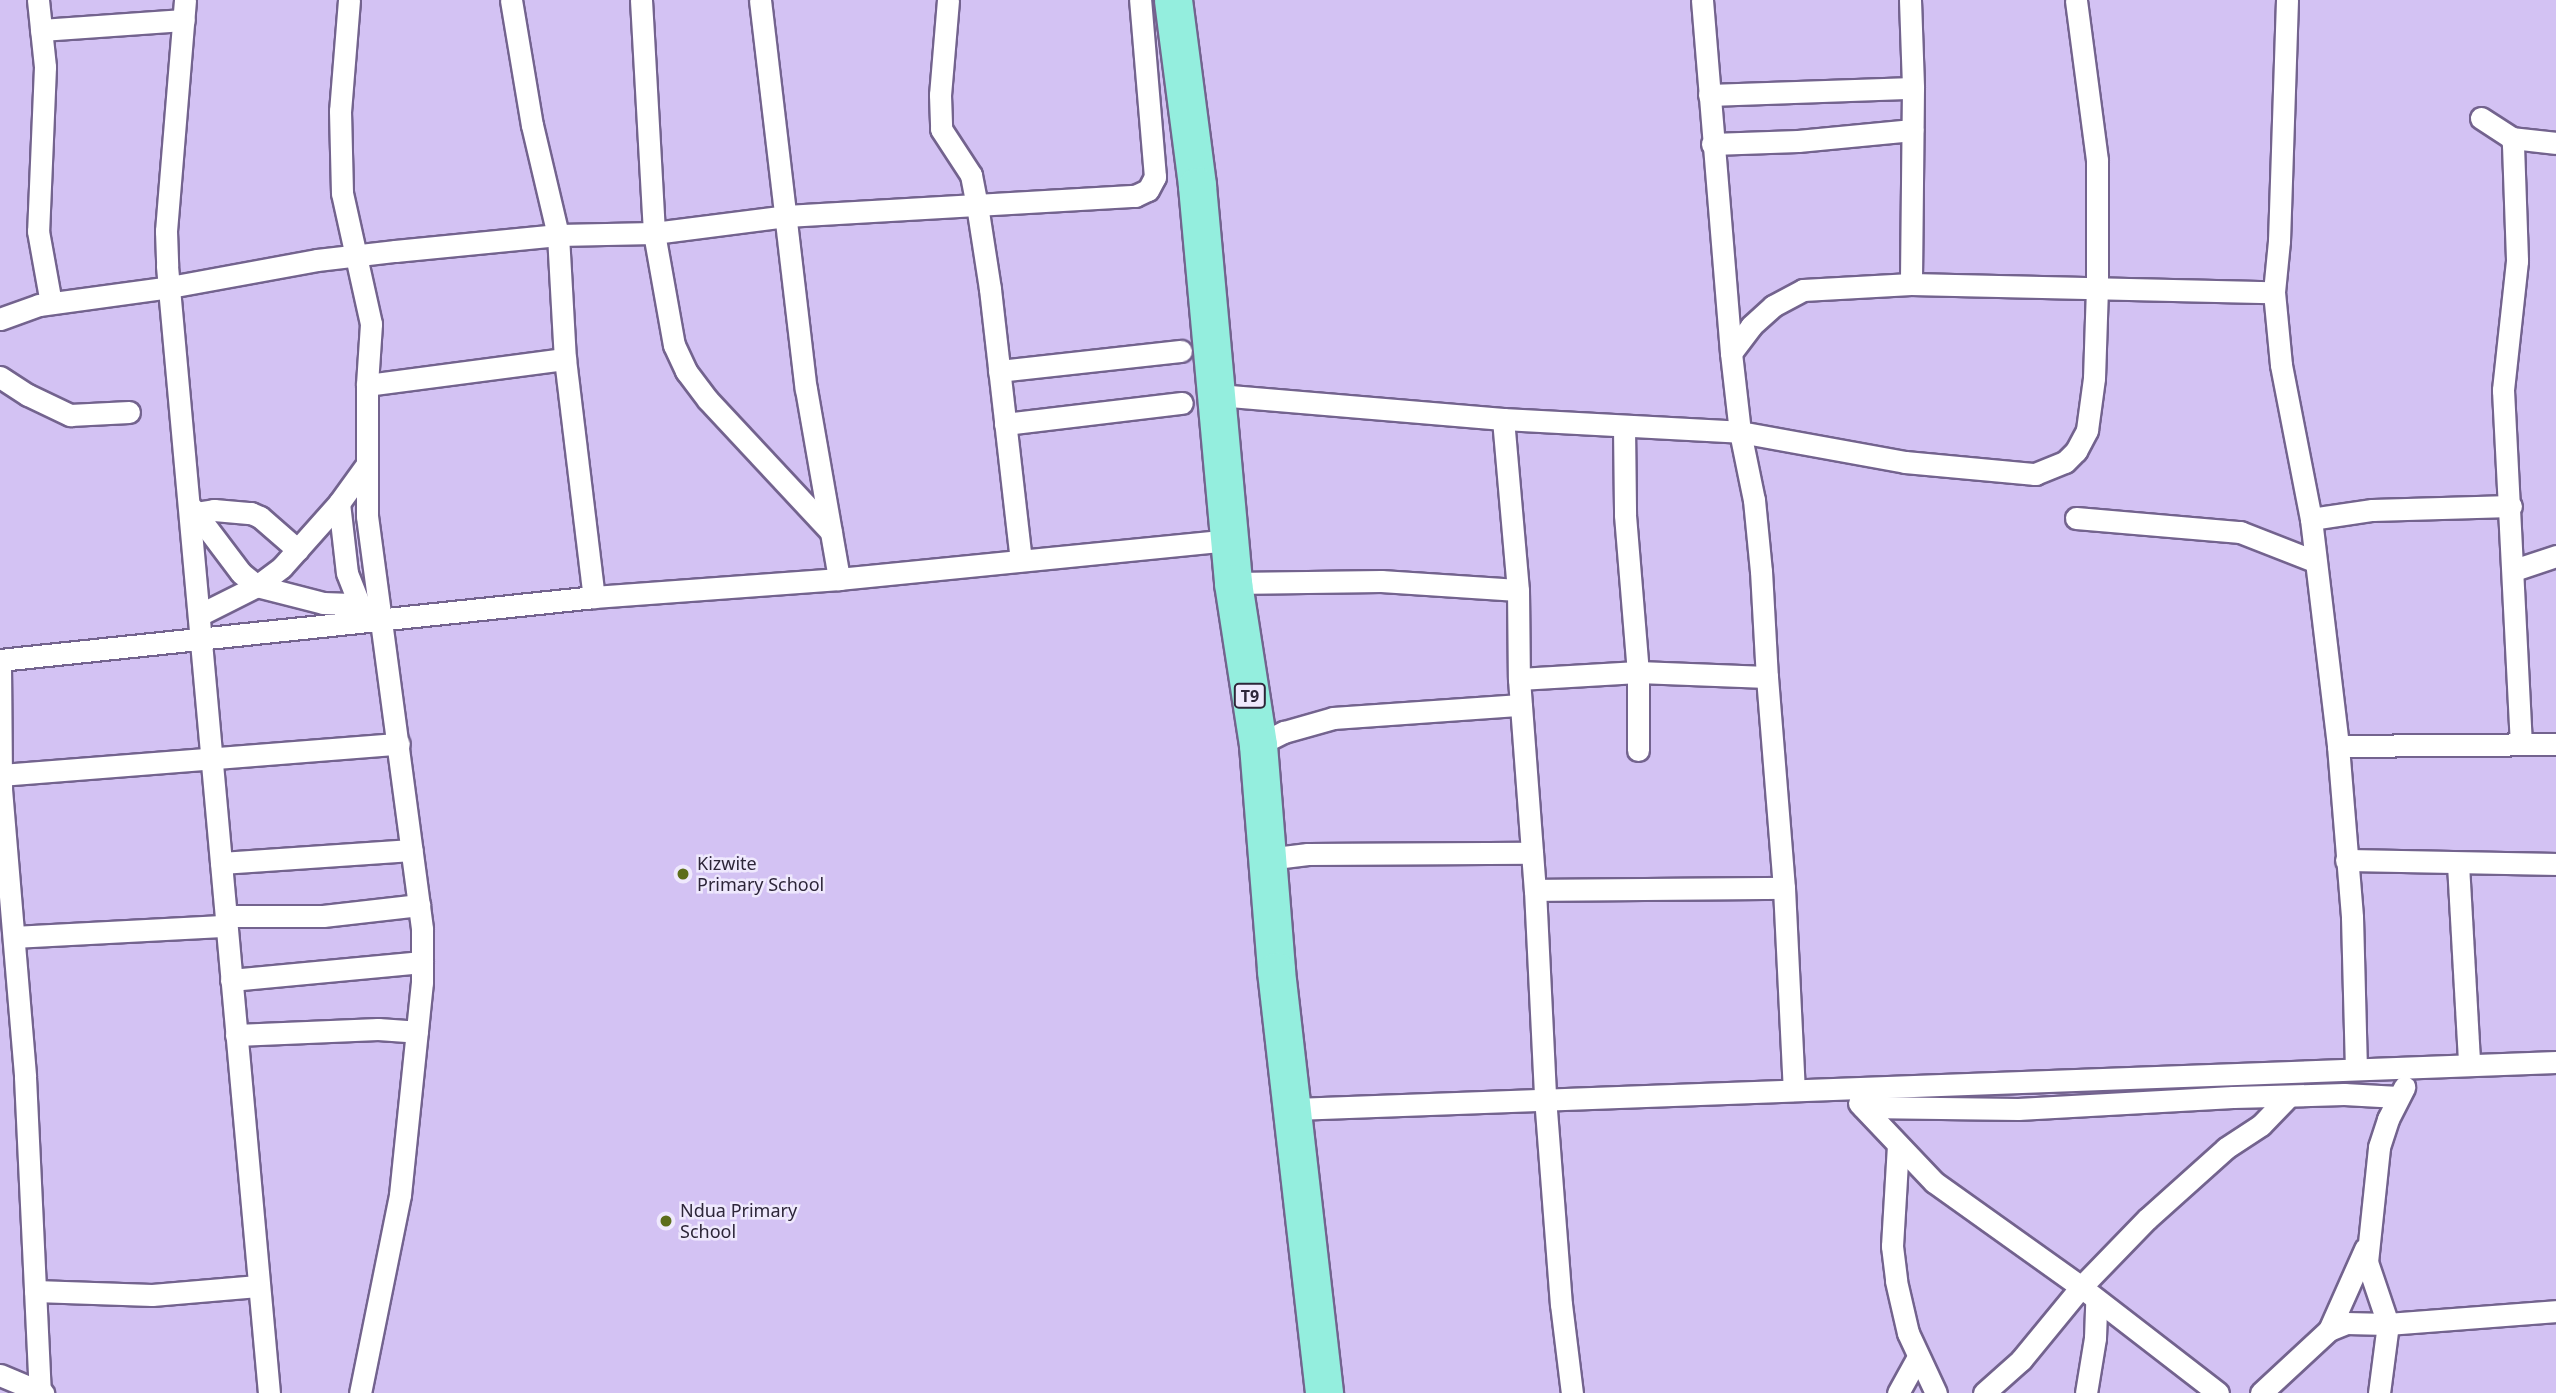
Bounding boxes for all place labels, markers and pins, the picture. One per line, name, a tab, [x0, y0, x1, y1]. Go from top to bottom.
place label: Kizwite Primary School	[697, 853, 824, 896]
marker: Kizwite Primary School	[675, 866, 691, 882]
place label: Ndua Primary School	[680, 1200, 797, 1242]
marker: Ndua Primary School	[658, 1213, 674, 1229]

